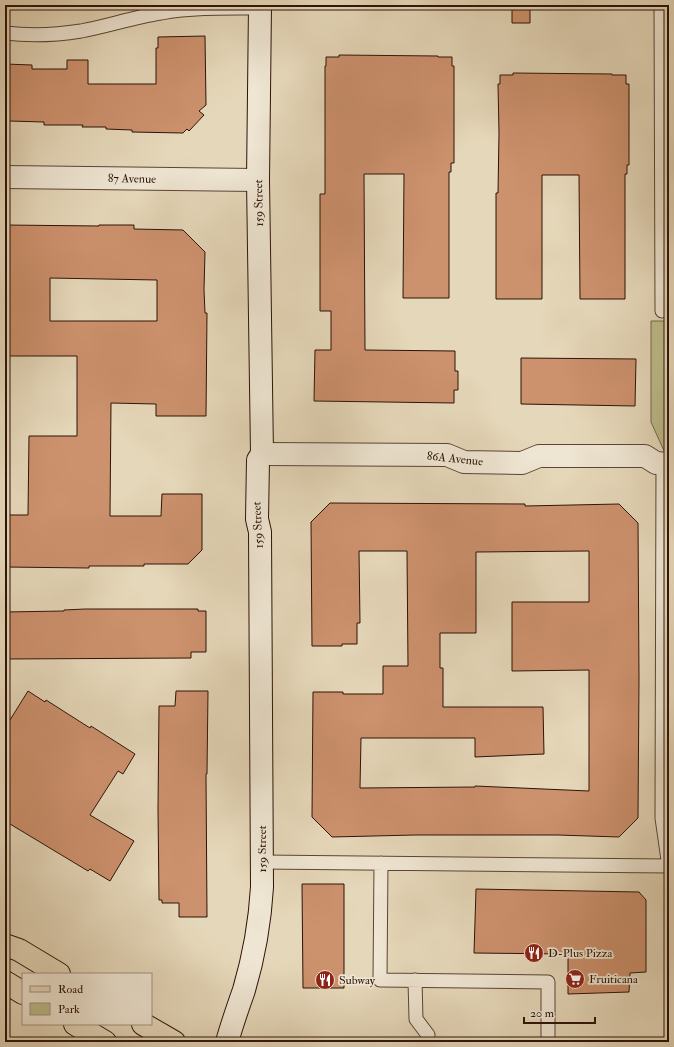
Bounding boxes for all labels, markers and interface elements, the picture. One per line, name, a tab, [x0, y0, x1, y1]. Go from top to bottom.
street label: 87 Avenue	[108, 171, 156, 187]
street label: 159 Street	[251, 179, 267, 227]
street label: 86A Avenue	[426, 449, 484, 469]
street label: 159 Street	[249, 501, 267, 549]
street label: 159 Street	[255, 825, 270, 873]
restaurant icon: D-Plus Pizza	[523, 942, 545, 964]
place label: D-Plus Pizza	[548, 946, 614, 961]
supermarket icon: Fruiticana	[564, 968, 586, 990]
restaurant icon: Subway	[314, 969, 336, 991]
place label: Fruiticana	[589, 972, 639, 987]
legend	[22, 973, 152, 1025]
place label: Subway	[339, 973, 376, 988]
text: Road	[58, 982, 83, 997]
scale bar	[524, 999, 595, 1025]
text: Park	[58, 1002, 80, 1017]
text: 20 m	[530, 1006, 555, 1021]

